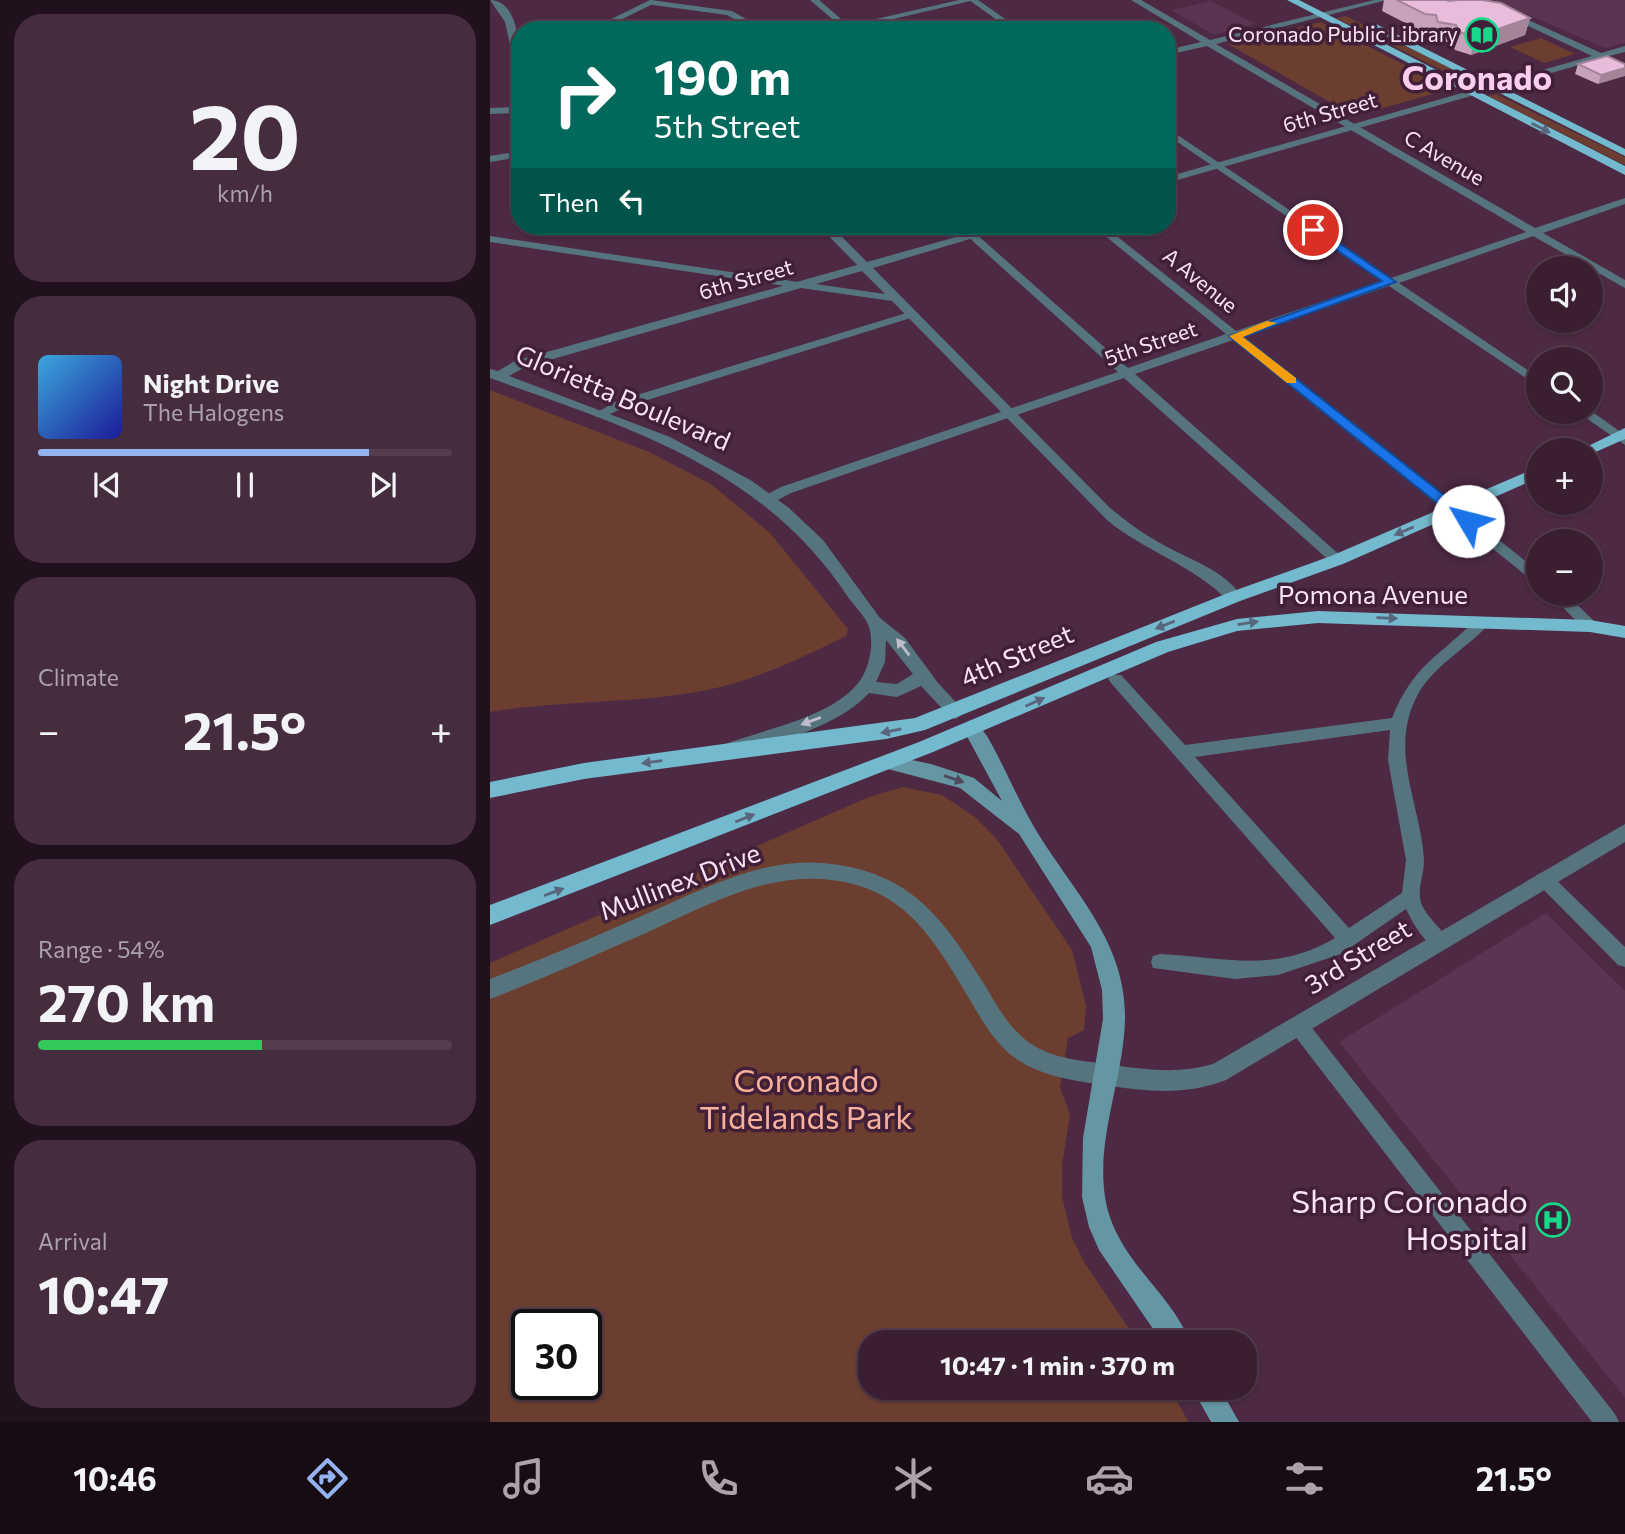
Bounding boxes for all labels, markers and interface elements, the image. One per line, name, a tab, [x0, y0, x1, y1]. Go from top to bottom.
library icon: Coronado Public Library	[1463, 16, 1501, 54]
place label: Coronado Public Library	[1228, 21, 1458, 46]
text: 190 m	[654, 45, 791, 105]
icon: right	[539, 49, 630, 140]
district label: Coronado	[1402, 56, 1552, 97]
text: 20	[189, 77, 301, 189]
street label: 6th Street	[1280, 86, 1380, 137]
text: 5th Street	[654, 105, 800, 145]
one-way arrow	[1531, 122, 1551, 133]
street label: C Avenue	[1400, 124, 1489, 190]
text: km/h	[217, 179, 273, 207]
icon: left	[613, 182, 651, 220]
text: Then	[539, 186, 599, 217]
pin	[1283, 200, 1343, 260]
icon: arrive	[1294, 211, 1332, 249]
street label: A Avenue	[1159, 242, 1243, 317]
street label: 6th Street	[696, 253, 796, 304]
map controls	[1526, 256, 1603, 606]
button: sound	[1526, 256, 1603, 333]
street label: 5th Street	[1101, 315, 1200, 370]
street label: Glorietta Boulevard	[512, 337, 736, 456]
button: search	[1526, 347, 1603, 424]
text: Night Drive	[143, 367, 279, 398]
text: The Halogens	[143, 398, 284, 426]
button: +	[1526, 438, 1603, 515]
icon: previous	[88, 466, 126, 504]
icon: pause	[226, 466, 264, 504]
icon: next	[364, 466, 402, 504]
position arrow	[1431, 484, 1505, 558]
one-way arrow	[1394, 526, 1415, 537]
button: −	[1526, 529, 1603, 606]
street label: Pomona Avenue	[1278, 578, 1468, 609]
one-way arrow	[1376, 613, 1398, 624]
street label: 4th Street	[955, 617, 1078, 692]
one-way arrow	[1237, 617, 1259, 628]
one-way arrow	[1155, 619, 1175, 631]
one-way arrow	[895, 639, 910, 657]
text: Climate	[38, 663, 119, 691]
one-way arrow	[1025, 696, 1046, 707]
text: 21.5°	[183, 697, 306, 761]
text: −	[38, 706, 60, 753]
text: +	[430, 706, 452, 753]
one-way arrow	[800, 716, 821, 727]
one-way arrow	[880, 725, 902, 736]
one-way arrow	[641, 757, 663, 768]
one-way arrow	[943, 774, 964, 785]
one-way arrow	[734, 812, 755, 823]
street label: Mullinex Drive	[595, 836, 764, 925]
one-way arrow	[544, 886, 565, 897]
street label: 3rd Street	[1299, 912, 1416, 999]
text: Range · 54%	[38, 935, 164, 963]
text: 270 km	[38, 969, 215, 1033]
park label: Coronado Tidelands Park	[699, 1059, 913, 1136]
place label: Sharp Coronado Hospital	[1291, 1180, 1528, 1257]
hospital icon: Sharp Coronado Hospital	[1534, 1201, 1572, 1239]
text: Arrival	[38, 1227, 108, 1255]
text: 10:47	[38, 1261, 169, 1325]
speed limit sign: 30	[511, 1309, 602, 1400]
text: 10:47 · 1 min · 370 m	[940, 1349, 1175, 1380]
icon: directions	[303, 1454, 352, 1503]
icon: music	[499, 1454, 548, 1503]
icon: phone	[694, 1454, 743, 1503]
icon: climate	[889, 1454, 938, 1503]
icon: car	[1085, 1454, 1134, 1503]
icon: filters	[1280, 1454, 1329, 1503]
text: 10:46	[73, 1458, 157, 1498]
text: 21.5°	[1476, 1458, 1552, 1498]

